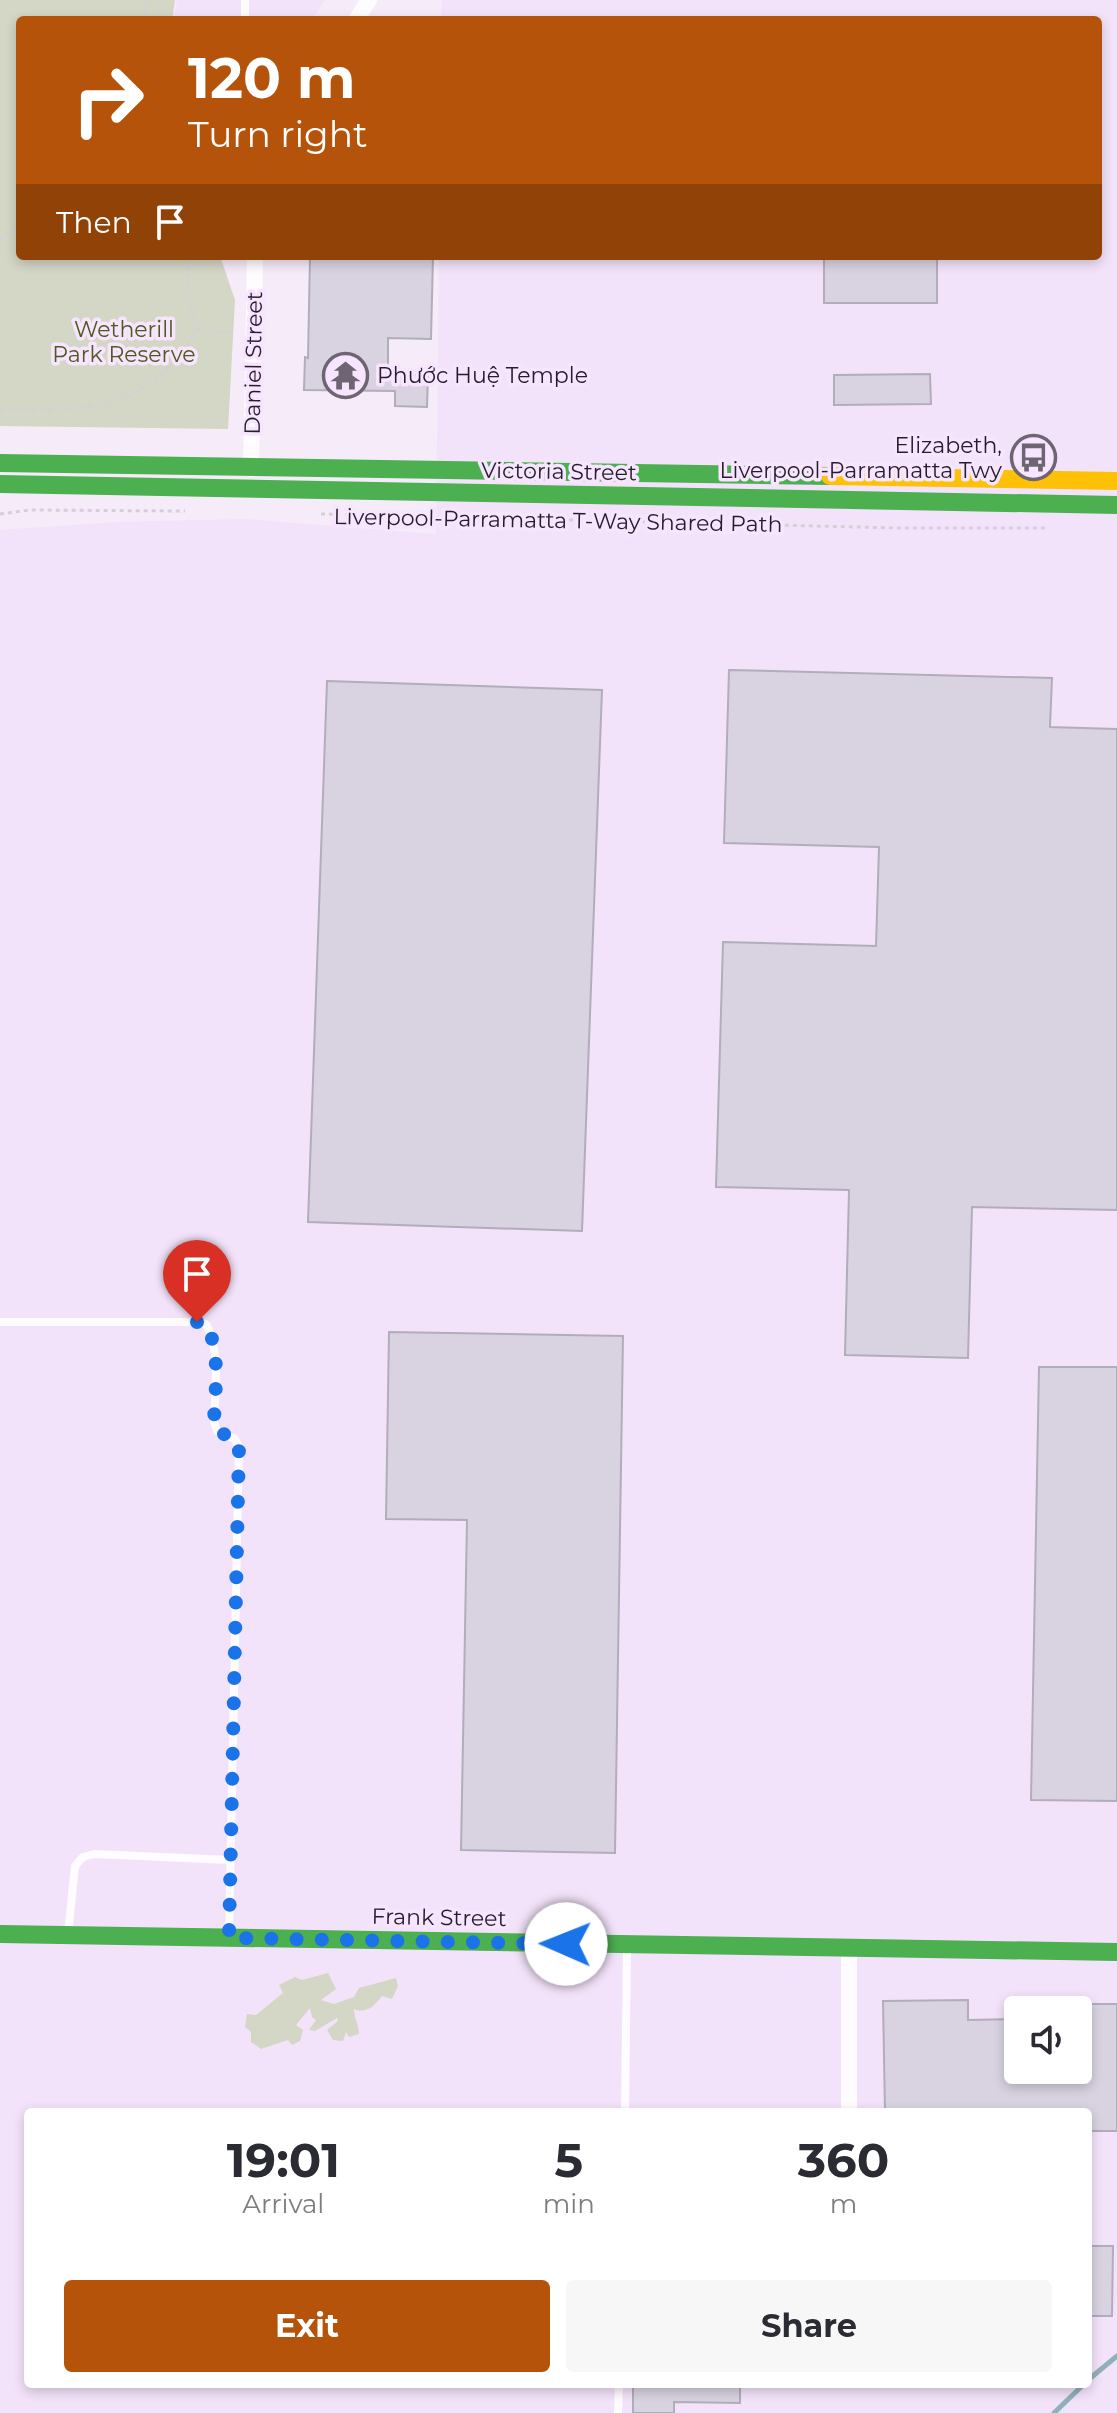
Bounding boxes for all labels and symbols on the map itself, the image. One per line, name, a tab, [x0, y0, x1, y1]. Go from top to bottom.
street label: Daniel Street	[239, 291, 268, 435]
park label: Wetherill Park Reserve	[52, 316, 196, 368]
temple icon: Phước Huệ Temple	[322, 351, 370, 399]
place label: Phước Huệ Temple	[377, 362, 588, 389]
place label: Elizabeth, Liverpool-Parramatta Twy	[720, 432, 1002, 484]
bus stop icon: Elizabeth, Liverpool-Parramatta Twy	[1009, 434, 1057, 482]
street label: Victoria Street	[481, 457, 637, 486]
street label: Liverpool-Parramatta T-Way Shared Path	[333, 503, 783, 538]
pin	[163, 1240, 231, 1322]
position arrow	[524, 1902, 608, 1986]
street label: Frank Street	[371, 1903, 507, 1932]

